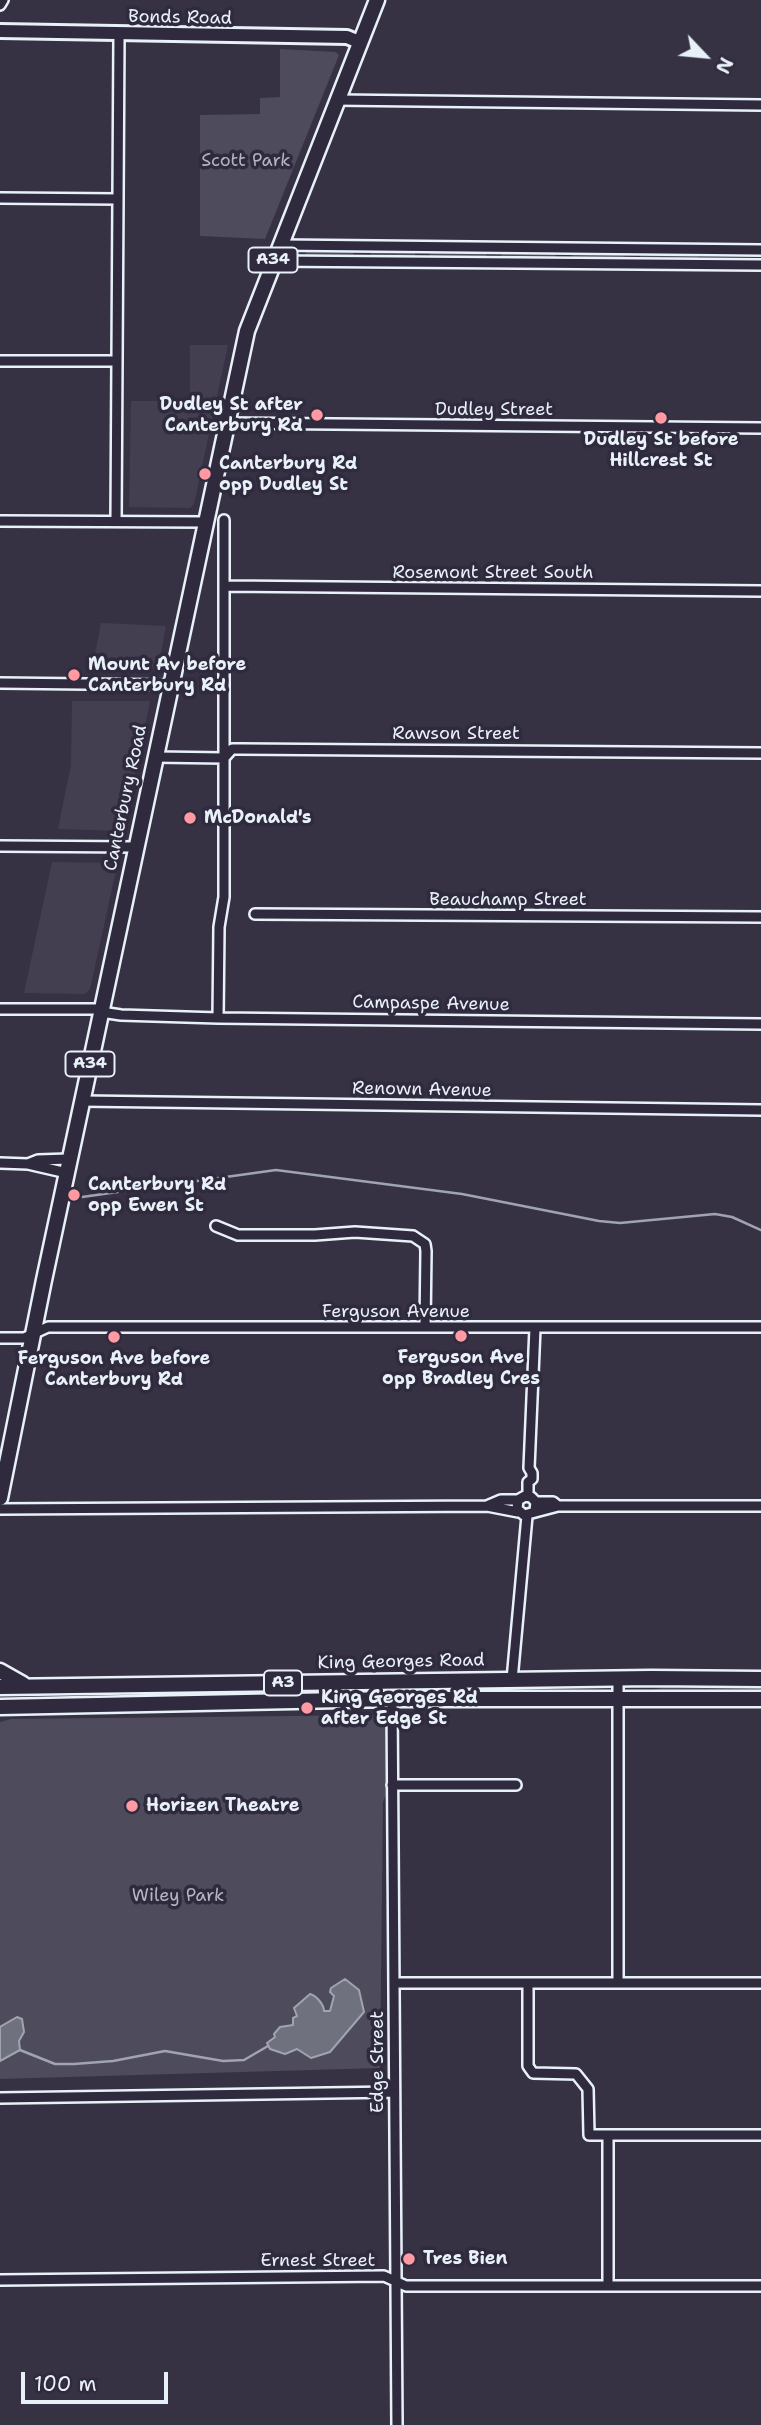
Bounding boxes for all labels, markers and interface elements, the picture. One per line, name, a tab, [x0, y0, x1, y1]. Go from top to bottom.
street label: Bonds Road	[128, 6, 232, 30]
north arrow	[670, 21, 740, 91]
text: N	[710, 53, 739, 78]
park label: Scott Park	[201, 150, 291, 172]
road number: A34	[248, 248, 298, 272]
place label: Dudley St after Canterbury Rd	[159, 394, 303, 436]
street label: Dudley Street	[435, 399, 553, 421]
marker: Dudley St after Canterbury Rd	[309, 407, 325, 423]
marker: Dudley St before Hillcrest St	[653, 410, 669, 426]
place label: Dudley St before Hillcrest St	[583, 429, 739, 472]
place label: Canterbury Rd opp Dudley St	[219, 453, 357, 496]
marker: Canterbury Rd opp Dudley St	[197, 466, 213, 482]
street label: Rosemont Street South	[392, 562, 594, 584]
place label: Mount Av before Canterbury Rd	[88, 654, 246, 696]
marker: Mount Av before Canterbury Rd	[66, 667, 82, 683]
street label: Canterbury Road	[100, 723, 152, 873]
street label: Rawson Street	[392, 723, 520, 745]
place label: McDonald's	[204, 807, 311, 829]
marker: McDonald's	[182, 810, 198, 826]
street label: Beauchamp Street	[429, 889, 587, 911]
street label: Campaspe Avenue	[352, 992, 510, 1016]
road number: A34	[66, 1052, 114, 1076]
street label: Renown Avenue	[352, 1078, 492, 1102]
place label: Canterbury Rd opp Ewen St	[88, 1174, 226, 1216]
marker: Canterbury Rd opp Ewen St	[66, 1187, 82, 1203]
street label: Ferguson Avenue	[322, 1301, 470, 1323]
marker: Ferguson Ave opp Bradley Cres	[453, 1328, 469, 1344]
marker: Ferguson Ave before Canterbury Rd	[106, 1329, 122, 1345]
place label: Ferguson Ave opp Bradley Cres	[382, 1347, 540, 1390]
place label: Ferguson Ave before Canterbury Rd	[18, 1348, 210, 1390]
street label: King Georges Road	[317, 1650, 485, 1674]
road number: A3	[264, 1670, 302, 1695]
place label: King Georges Rd after Edge St	[321, 1687, 478, 1730]
marker: King Georges Rd after Edge St	[299, 1700, 315, 1716]
place label: Horizen Theatre	[146, 1795, 299, 1817]
marker: Horizen Theatre	[124, 1798, 140, 1814]
park label: Wiley Park	[132, 1885, 224, 1907]
street label: Edge Street	[367, 2011, 389, 2113]
place label: Tres Bien	[423, 2248, 508, 2270]
street label: Ernest Street	[261, 2250, 375, 2272]
marker: Tres Bien	[401, 2251, 417, 2267]
scale bar	[24, 2358, 172, 2402]
text: 100 m	[34, 2370, 97, 2398]

